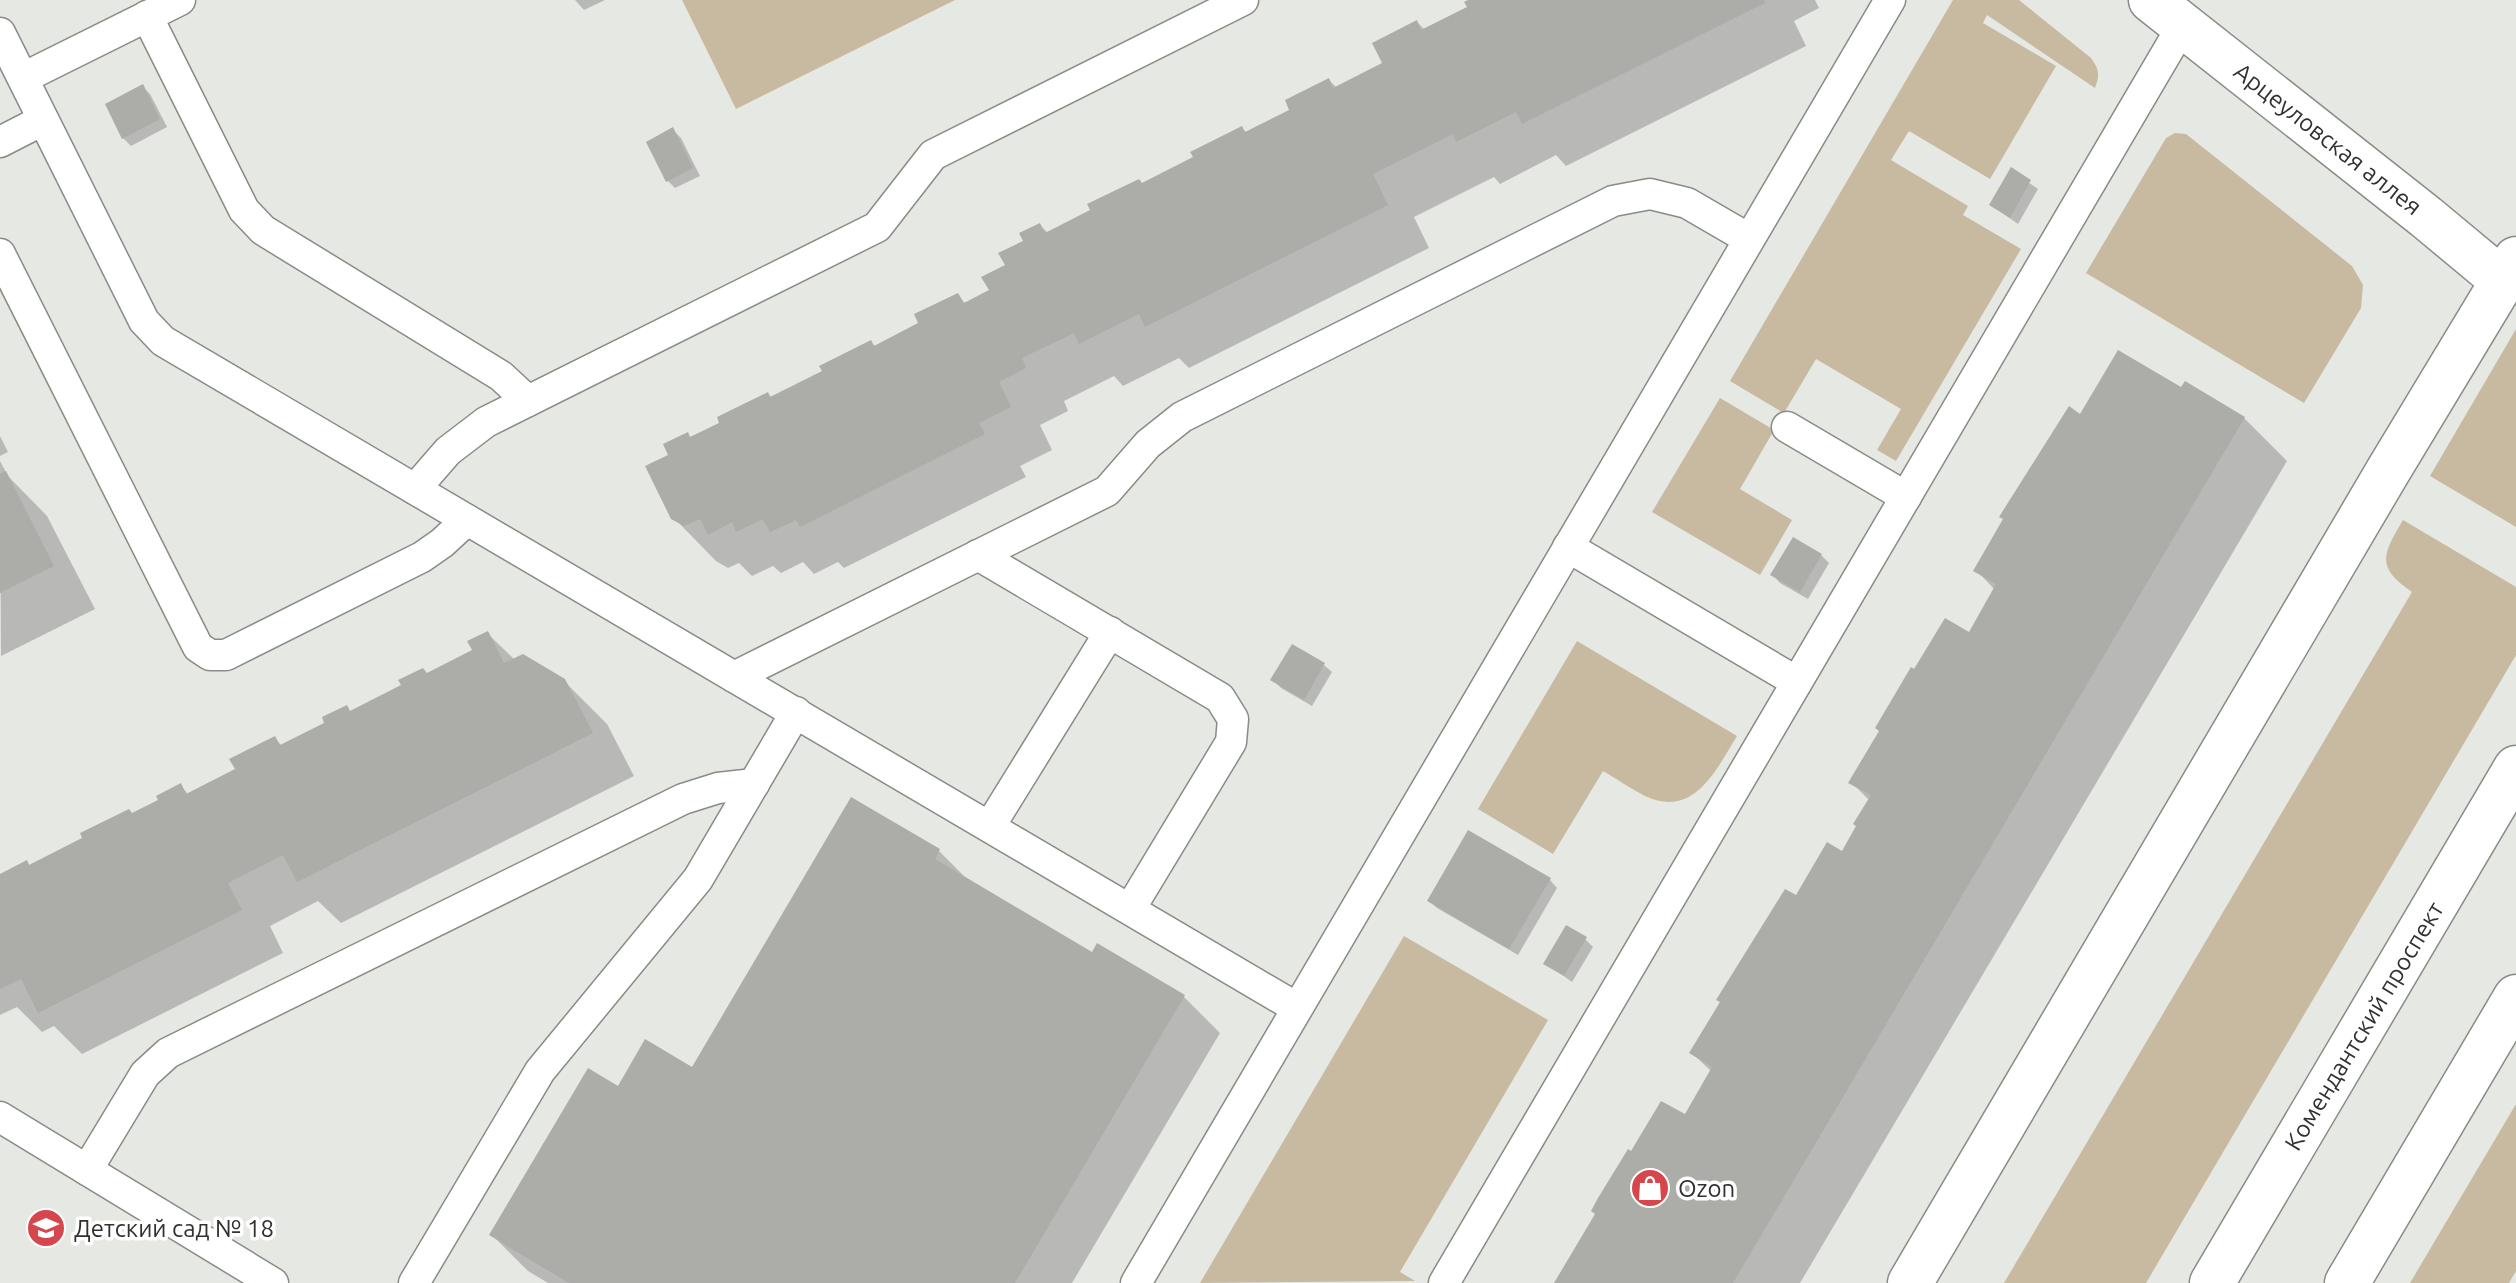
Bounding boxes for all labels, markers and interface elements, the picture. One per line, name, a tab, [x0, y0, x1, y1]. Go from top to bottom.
street label: Арцеуловская аллея	[2229, 58, 2427, 220]
street label: Комендантский проспект	[2279, 897, 2449, 1155]
shop icon: Ozon	[1629, 1167, 1671, 1209]
place label: Ozon	[1678, 1175, 1735, 1202]
school or university icon: Детский сад № 18	[25, 1207, 67, 1249]
place label: Детский сад № 18	[74, 1215, 274, 1242]

